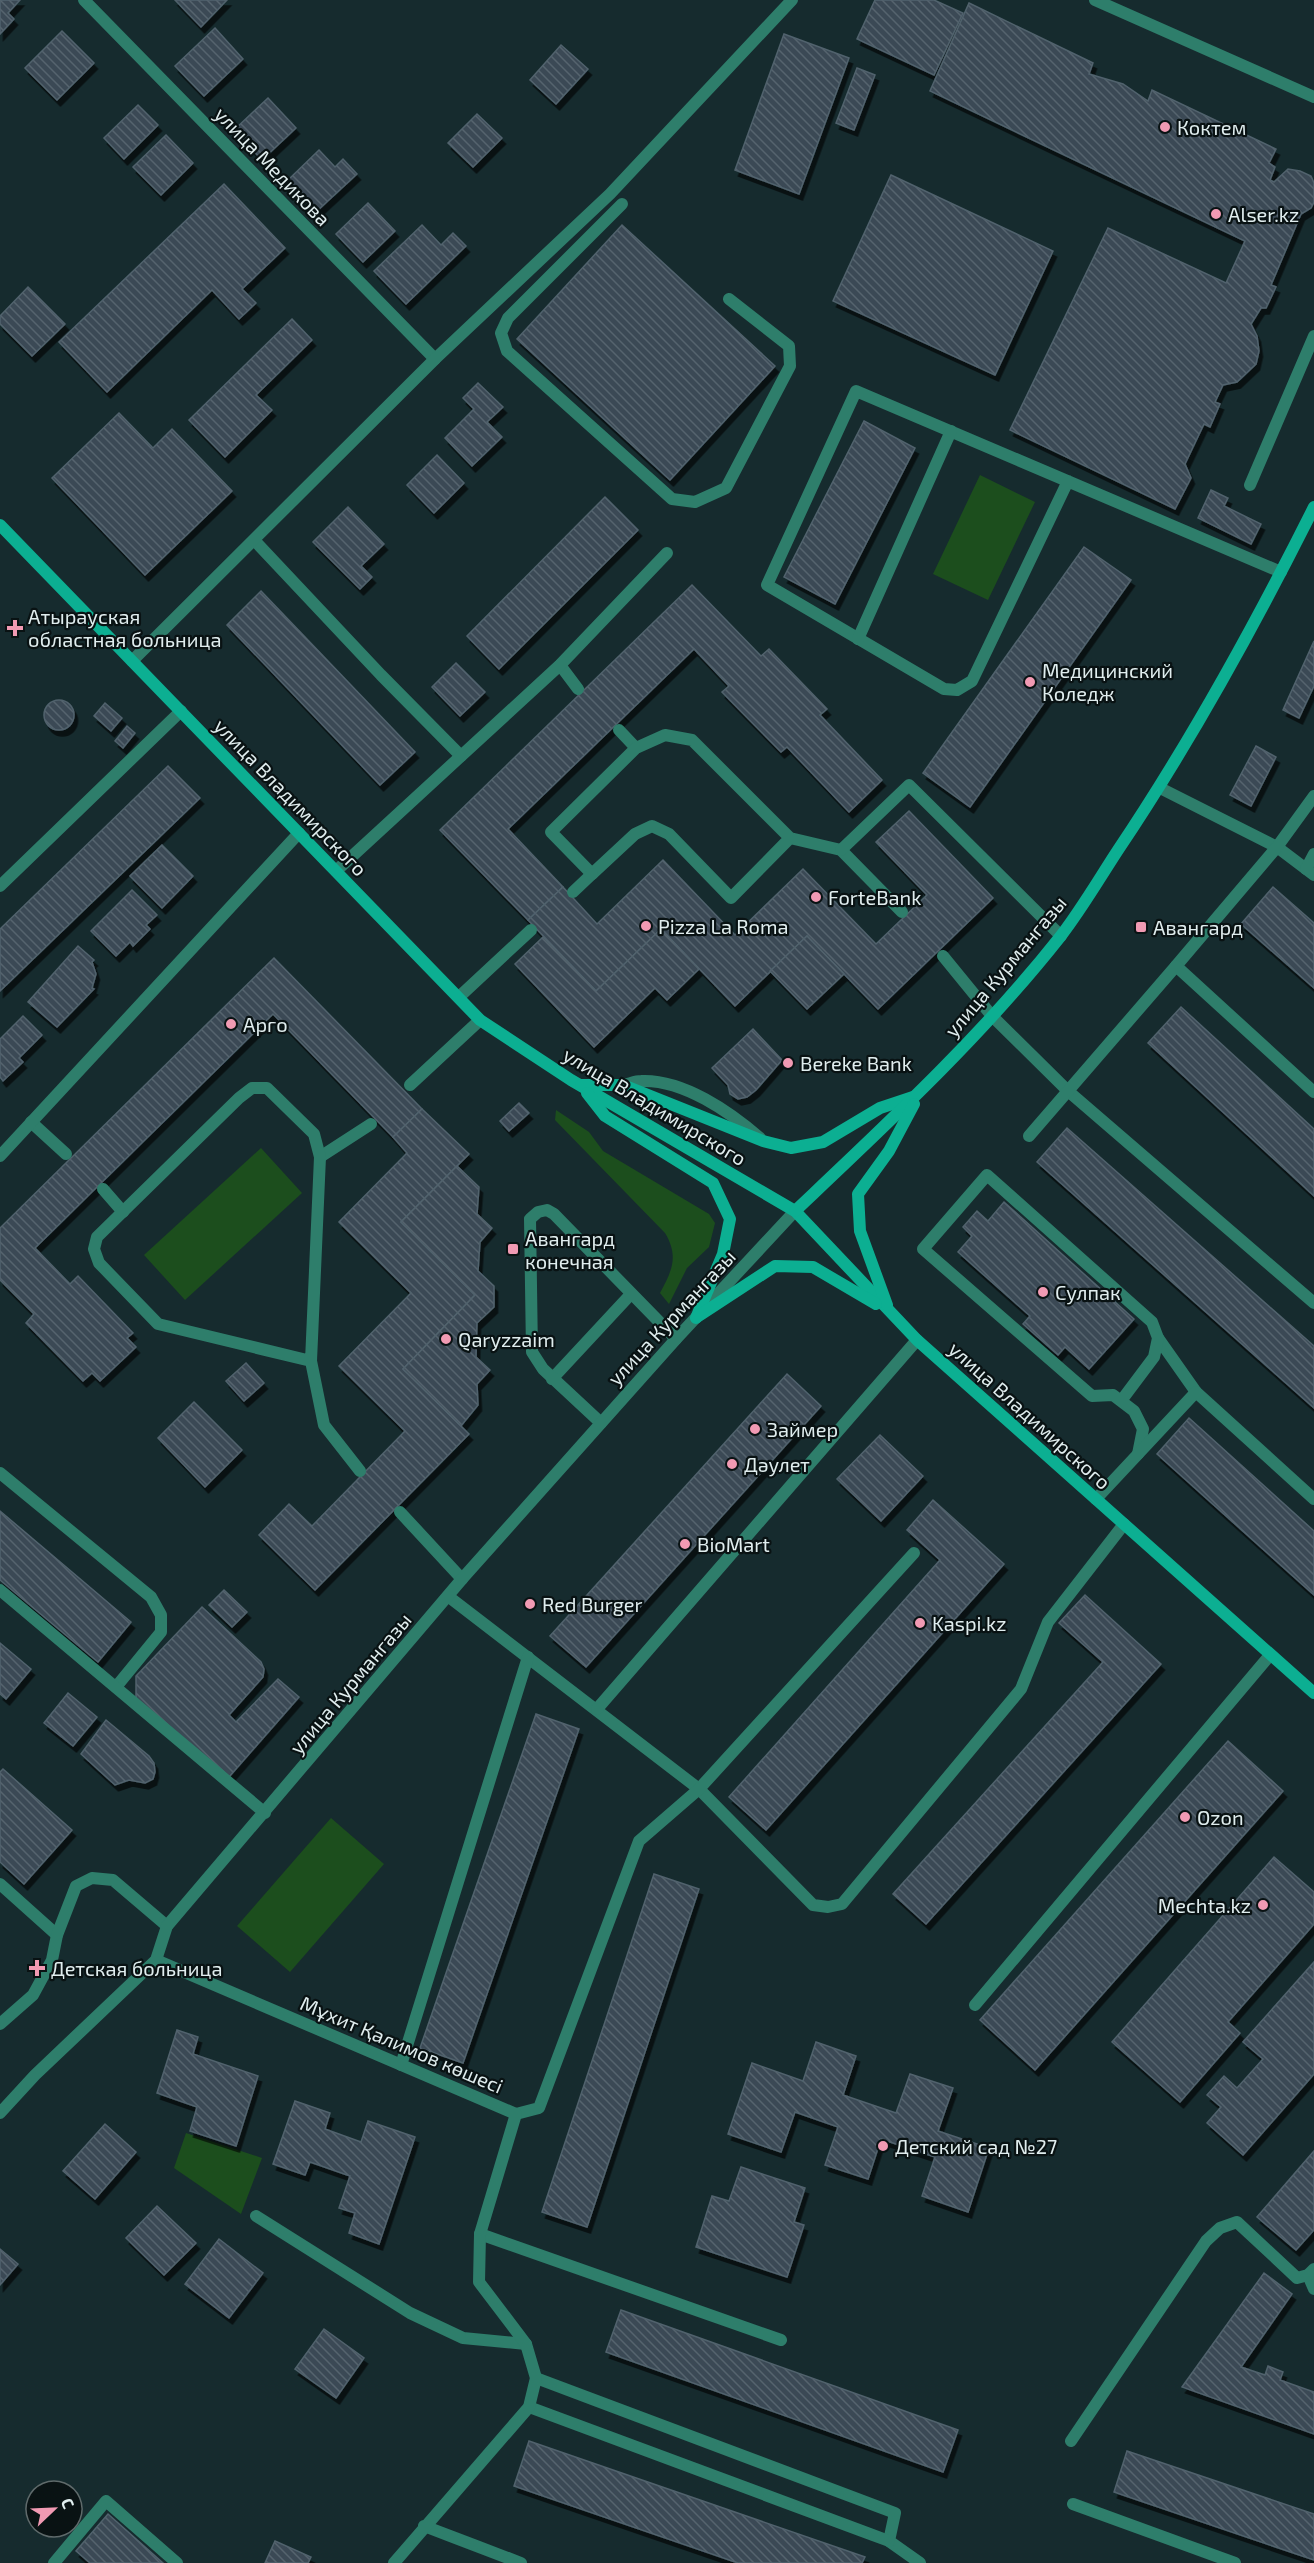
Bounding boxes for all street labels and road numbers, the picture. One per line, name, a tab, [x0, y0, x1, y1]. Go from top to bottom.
street label: улица Медикова	[209, 101, 336, 231]
street label: улица Владимирского	[209, 713, 372, 881]
street label: улица Курмангазы	[939, 891, 1072, 1042]
street label: улица Владимирского	[559, 1042, 751, 1171]
street label: улица Курмангазы	[602, 1244, 741, 1390]
street label: улица Владимирского	[944, 1336, 1116, 1495]
street label: улица Курмангазы	[284, 1608, 417, 1759]
street label: Мұхит Қалимов көшесі	[297, 1990, 507, 2098]

